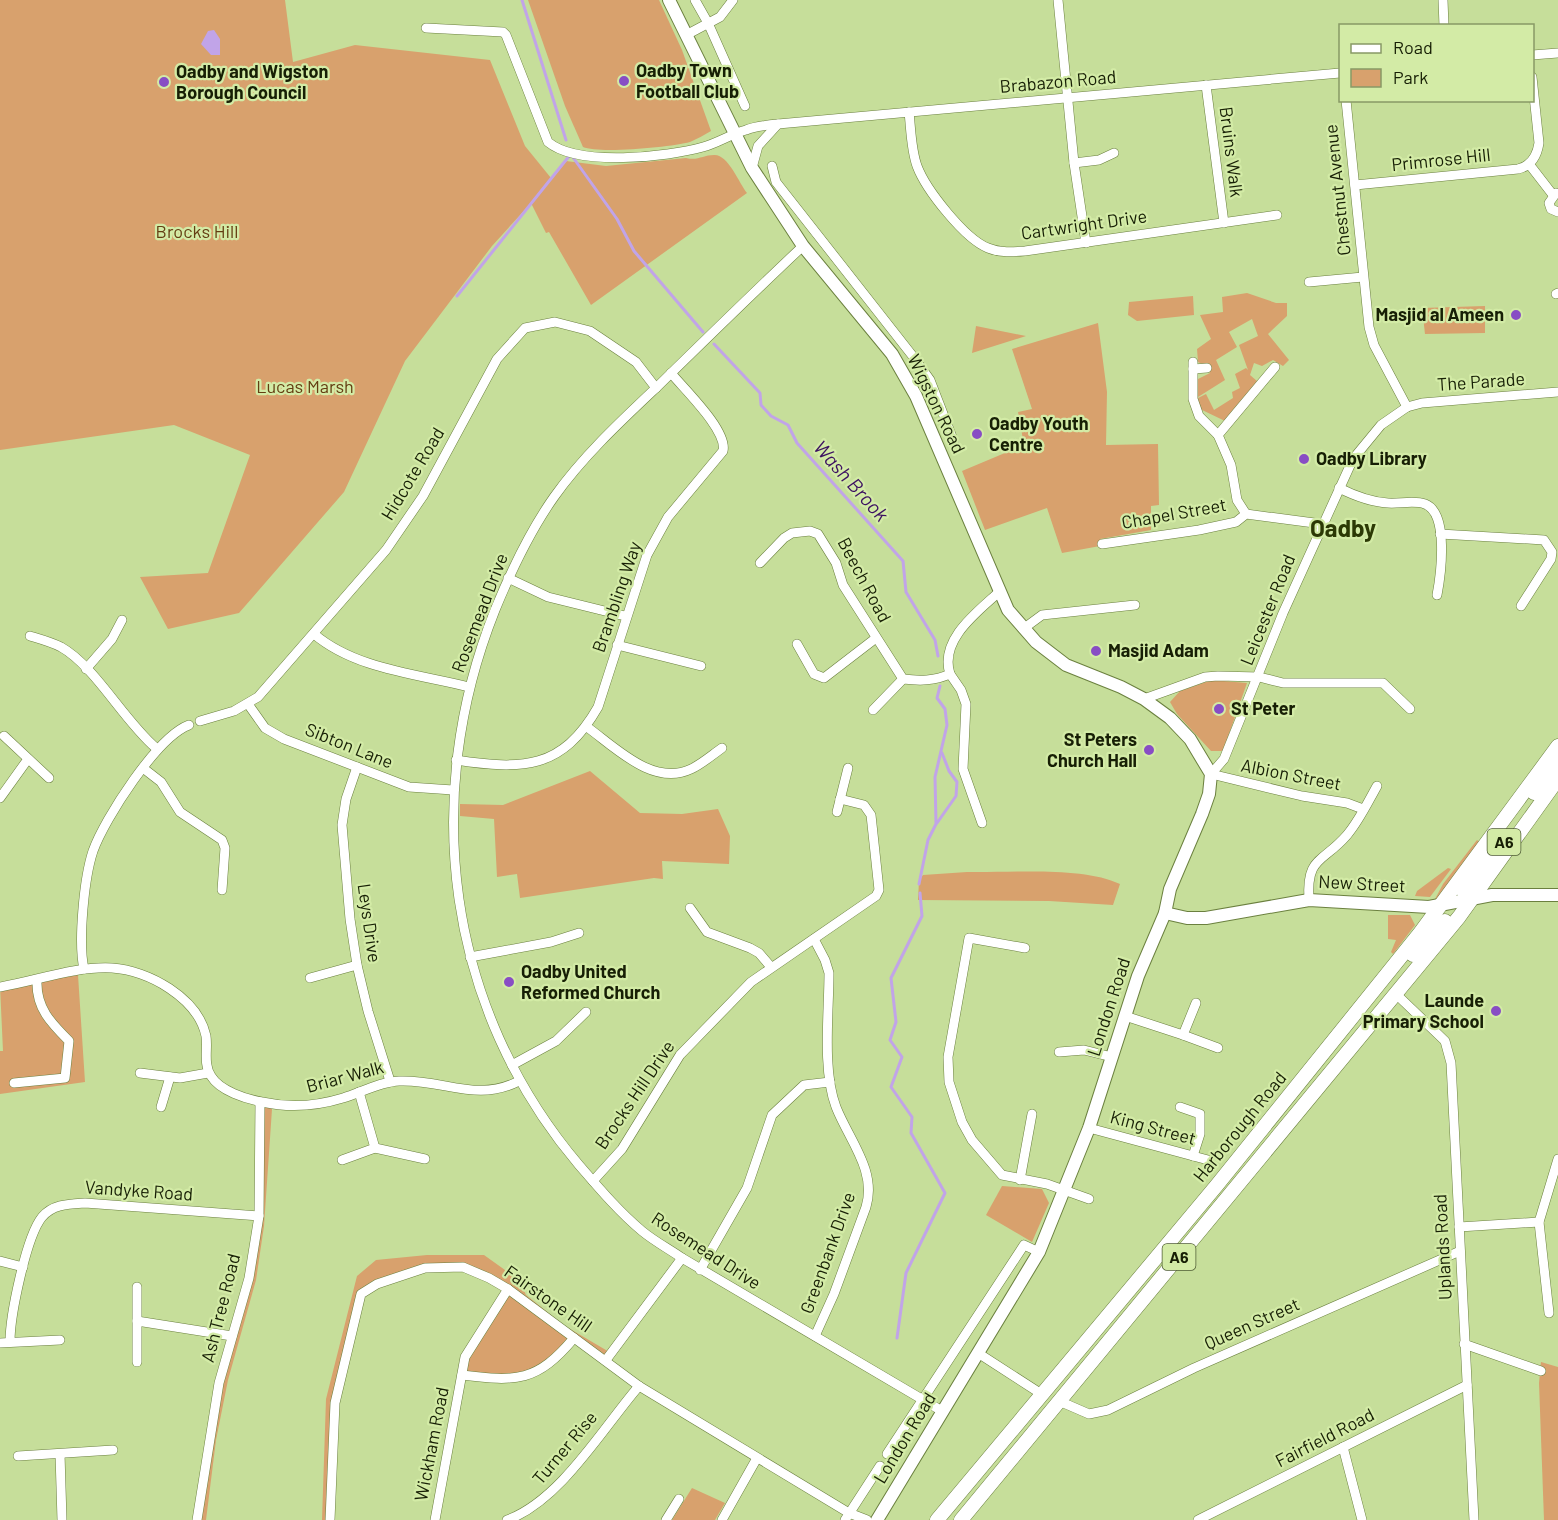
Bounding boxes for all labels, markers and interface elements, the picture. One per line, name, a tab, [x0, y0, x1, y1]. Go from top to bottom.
legend	[1339, 24, 1534, 102]
text: Road	[1393, 36, 1433, 58]
place label: Oadby Town Football Club	[636, 59, 739, 102]
place label: Oadby and Wigston Borough Council	[176, 60, 328, 103]
street label: Brabazon Road	[999, 65, 1117, 97]
text: Park	[1393, 66, 1428, 88]
marker: Oadby Town Football Club	[617, 74, 631, 88]
marker: Oadby and Wigston Borough Council	[157, 75, 171, 89]
street label: Bruins Walk	[1216, 105, 1248, 199]
street label: Chestnut Avenue	[1319, 123, 1355, 257]
street label: Primrose Hill	[1390, 143, 1491, 175]
street label: Cartwright Drive	[1019, 204, 1148, 244]
park label: Brocks Hill	[156, 220, 238, 242]
place label: Masjid al Ameen	[1376, 303, 1504, 325]
marker: Masjid al Ameen	[1509, 308, 1523, 322]
street label: Wigston Road	[903, 350, 970, 457]
street label: The Parade	[1436, 367, 1526, 395]
park label: Lucas Marsh	[256, 375, 354, 397]
place label: Oadby Youth Centre	[989, 412, 1089, 455]
street label: Hidcote Road	[376, 423, 448, 524]
marker: Oadby Youth Centre	[970, 427, 984, 441]
water label: Wash Brook	[809, 435, 894, 526]
place label: Oadby Library	[1316, 447, 1427, 469]
marker: Oadby Library	[1297, 452, 1311, 466]
street label: Chapel Street	[1120, 493, 1228, 533]
district label: Oadby	[1310, 513, 1376, 542]
street label: Beech Road	[833, 533, 896, 626]
street label: Brambling Way	[587, 538, 645, 655]
street label: Rosemead Drive	[446, 550, 512, 675]
street label: Leicester Road	[1235, 551, 1299, 668]
place label: Masjid Adam	[1108, 639, 1209, 661]
marker: Masjid Adam	[1089, 644, 1103, 658]
place label: St Peter	[1231, 697, 1296, 719]
marker: St Peter	[1212, 702, 1226, 716]
street label: Sibton Lane	[302, 717, 397, 773]
place label: St Peters Church Hall	[1047, 728, 1137, 771]
marker: St Peters Church Hall	[1142, 743, 1156, 757]
street label: Albion Street	[1239, 754, 1343, 795]
road number: A6	[1488, 829, 1520, 855]
street label: New Street	[1318, 870, 1406, 896]
street label: Leys Drive	[354, 882, 386, 964]
street label: London Road	[1082, 955, 1134, 1059]
place label: Oadby United Reformed Church	[521, 960, 660, 1003]
marker: Oadby United Reformed Church	[502, 975, 516, 989]
place label: Launde Primary School	[1363, 989, 1484, 1032]
marker: Launde Primary School	[1489, 1004, 1503, 1018]
street label: Brocks Hill Drive	[590, 1036, 679, 1153]
street label: Briar Walk	[304, 1055, 386, 1097]
street label: Harborough Road	[1188, 1067, 1290, 1186]
street label: King Street	[1108, 1105, 1198, 1149]
street label: Vandyke Road	[84, 1175, 194, 1205]
street label: Greenbank Drive	[795, 1189, 859, 1316]
street label: Uplands Road	[1428, 1193, 1456, 1301]
street label: Rosemead Drive	[648, 1207, 765, 1294]
road number: A6	[1162, 1244, 1196, 1270]
street label: Ash Tree Road	[196, 1251, 244, 1364]
street label: Fairstone Hill	[500, 1260, 597, 1336]
street label: Queen Street	[1201, 1292, 1303, 1354]
street label: Wickham Road	[409, 1385, 453, 1503]
street label: London Road	[868, 1388, 940, 1487]
street label: Fairfield Road	[1271, 1403, 1378, 1471]
street label: Turner Rise	[527, 1406, 601, 1488]

